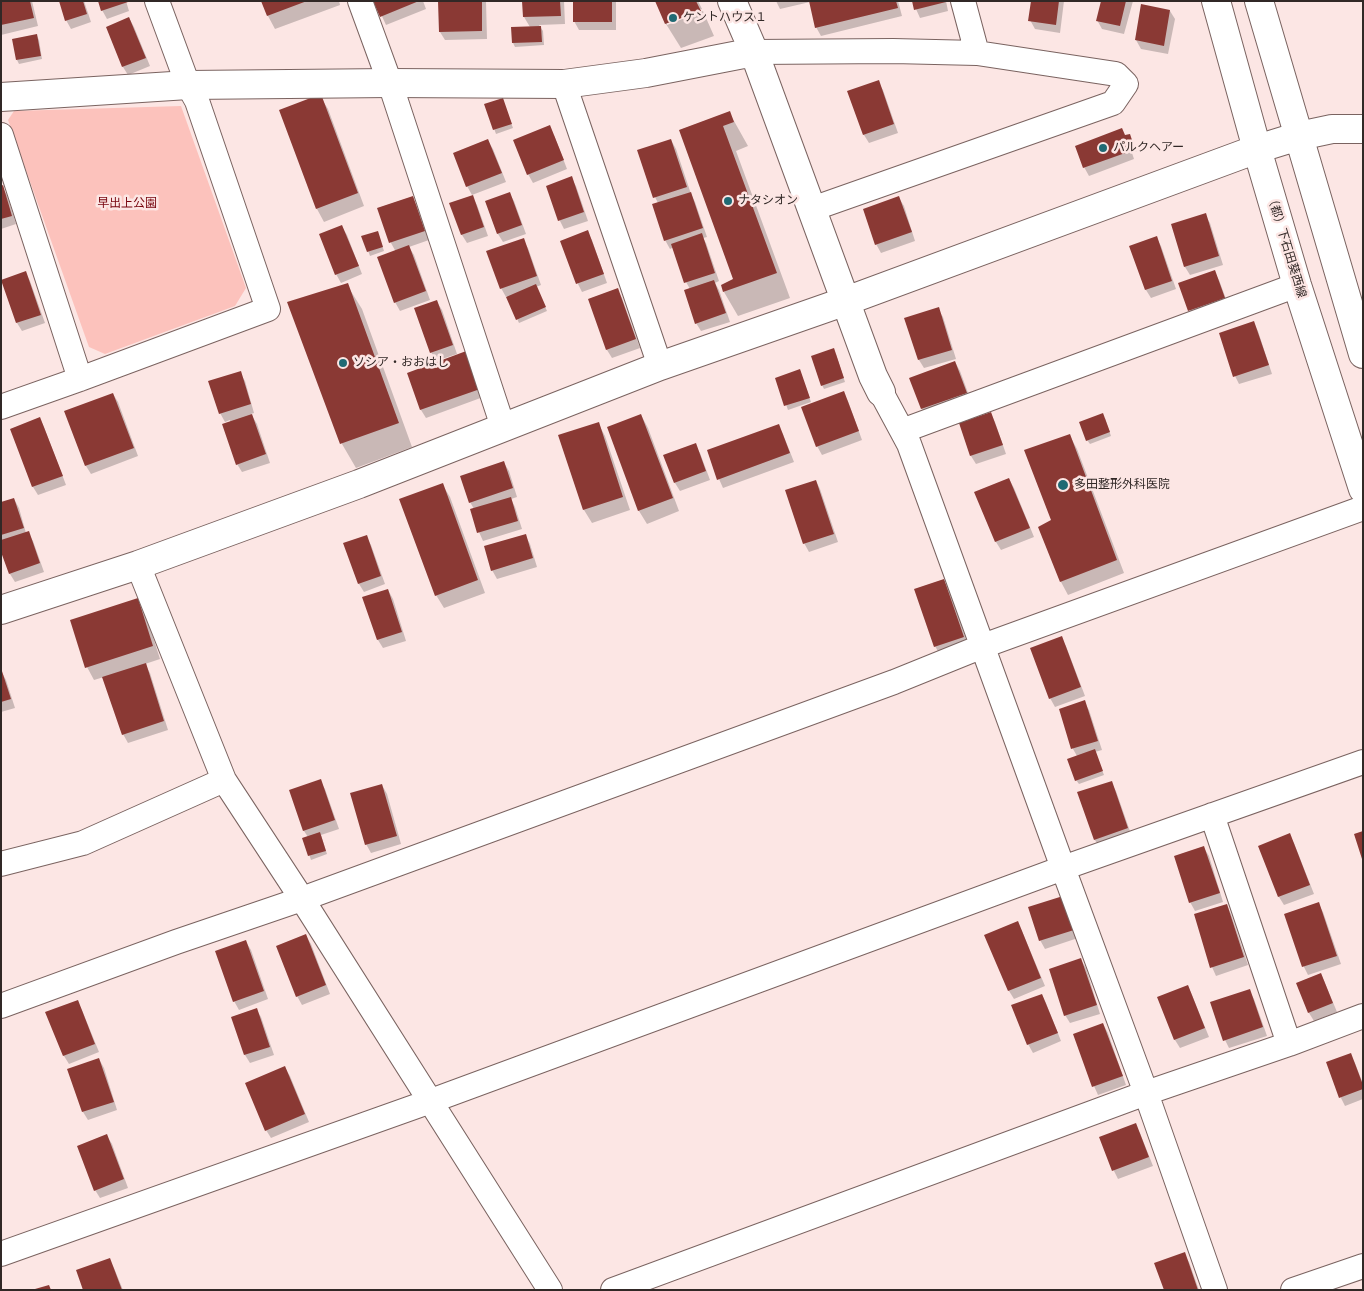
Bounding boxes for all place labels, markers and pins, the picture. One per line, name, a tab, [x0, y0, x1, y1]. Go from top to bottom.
place label: ケントハウス１	[683, 11, 767, 25]
marker: ケントハウス１	[667, 12, 679, 24]
place label: パルクヘアー	[1113, 141, 1184, 155]
marker: パルクヘアー	[1097, 142, 1109, 154]
place label: ナタシオン	[738, 194, 798, 208]
marker: ナタシオン	[722, 195, 734, 207]
place label: ソシア・おおはし	[353, 356, 449, 370]
marker: ソシア・おおはし	[337, 357, 349, 369]
marker: 多田整形外科医院	[1056, 478, 1070, 492]
place label: 多田整形外科医院	[1074, 478, 1170, 492]

